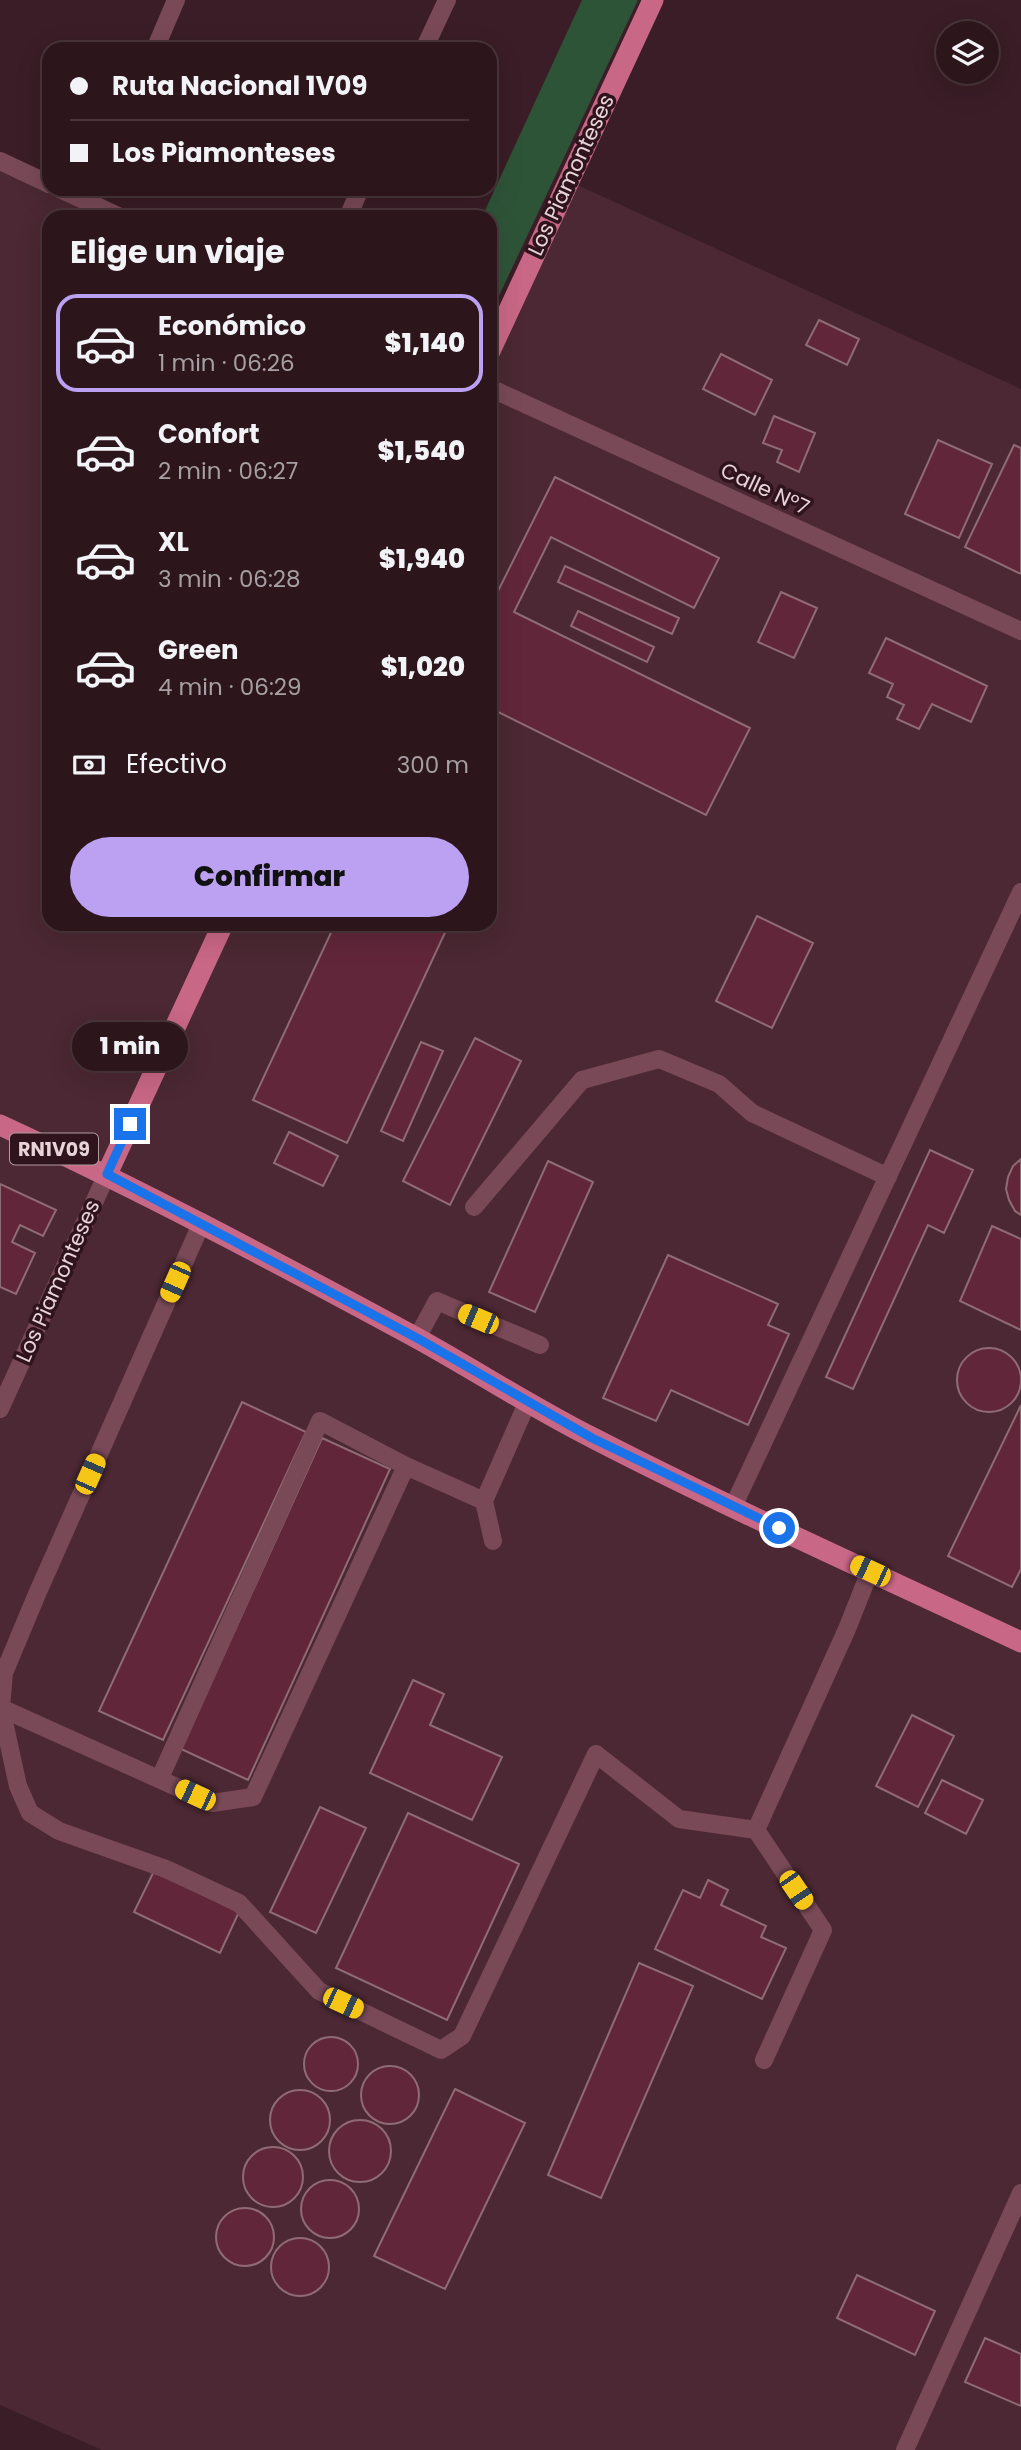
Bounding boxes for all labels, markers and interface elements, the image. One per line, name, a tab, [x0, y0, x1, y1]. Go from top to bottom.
map controls	[936, 21, 999, 84]
button: layers	[936, 21, 999, 84]
text: Ruta Nacional 1V09	[112, 68, 367, 104]
street label: Los Piamonteses	[520, 89, 621, 260]
text: Los Piamonteses	[112, 135, 336, 171]
text: Elige un viaje	[70, 229, 285, 274]
text: Económico	[158, 308, 306, 344]
icon: car	[74, 312, 137, 375]
text: $1,140	[384, 325, 465, 361]
text: 1 min · 06:26	[158, 347, 295, 379]
text: Confort	[158, 416, 260, 452]
icon: car	[74, 420, 137, 483]
text: $1,540	[378, 433, 465, 469]
text: 2 min · 06:27	[158, 455, 298, 487]
street label: Calle Nº7	[716, 455, 814, 522]
text: XL	[158, 524, 189, 560]
icon: car	[74, 528, 137, 591]
text: $1,940	[379, 541, 465, 577]
text: 3 min · 06:28	[158, 563, 301, 595]
text: Green	[158, 632, 239, 668]
icon: car	[74, 636, 137, 699]
text: $1,020	[381, 649, 465, 685]
text: 4 min · 06:29	[158, 671, 302, 703]
icon: cash	[70, 746, 108, 784]
text: Efectivo	[126, 746, 227, 782]
text: 300 m	[397, 749, 469, 781]
button: Confirmar	[70, 837, 469, 917]
callout: 1 min	[72, 1023, 188, 1072]
text: 1 min	[100, 1030, 160, 1062]
route end	[114, 1108, 146, 1140]
road number: RN1V09	[10, 1134, 98, 1164]
street label: Los Piamonteses	[9, 1195, 106, 1367]
car	[157, 1259, 194, 1305]
car	[455, 1301, 502, 1337]
car	[72, 1451, 109, 1497]
route start	[763, 1512, 795, 1544]
car	[847, 1553, 894, 1589]
car	[172, 1777, 219, 1813]
car	[776, 1867, 817, 1913]
car	[320, 1985, 367, 2021]

